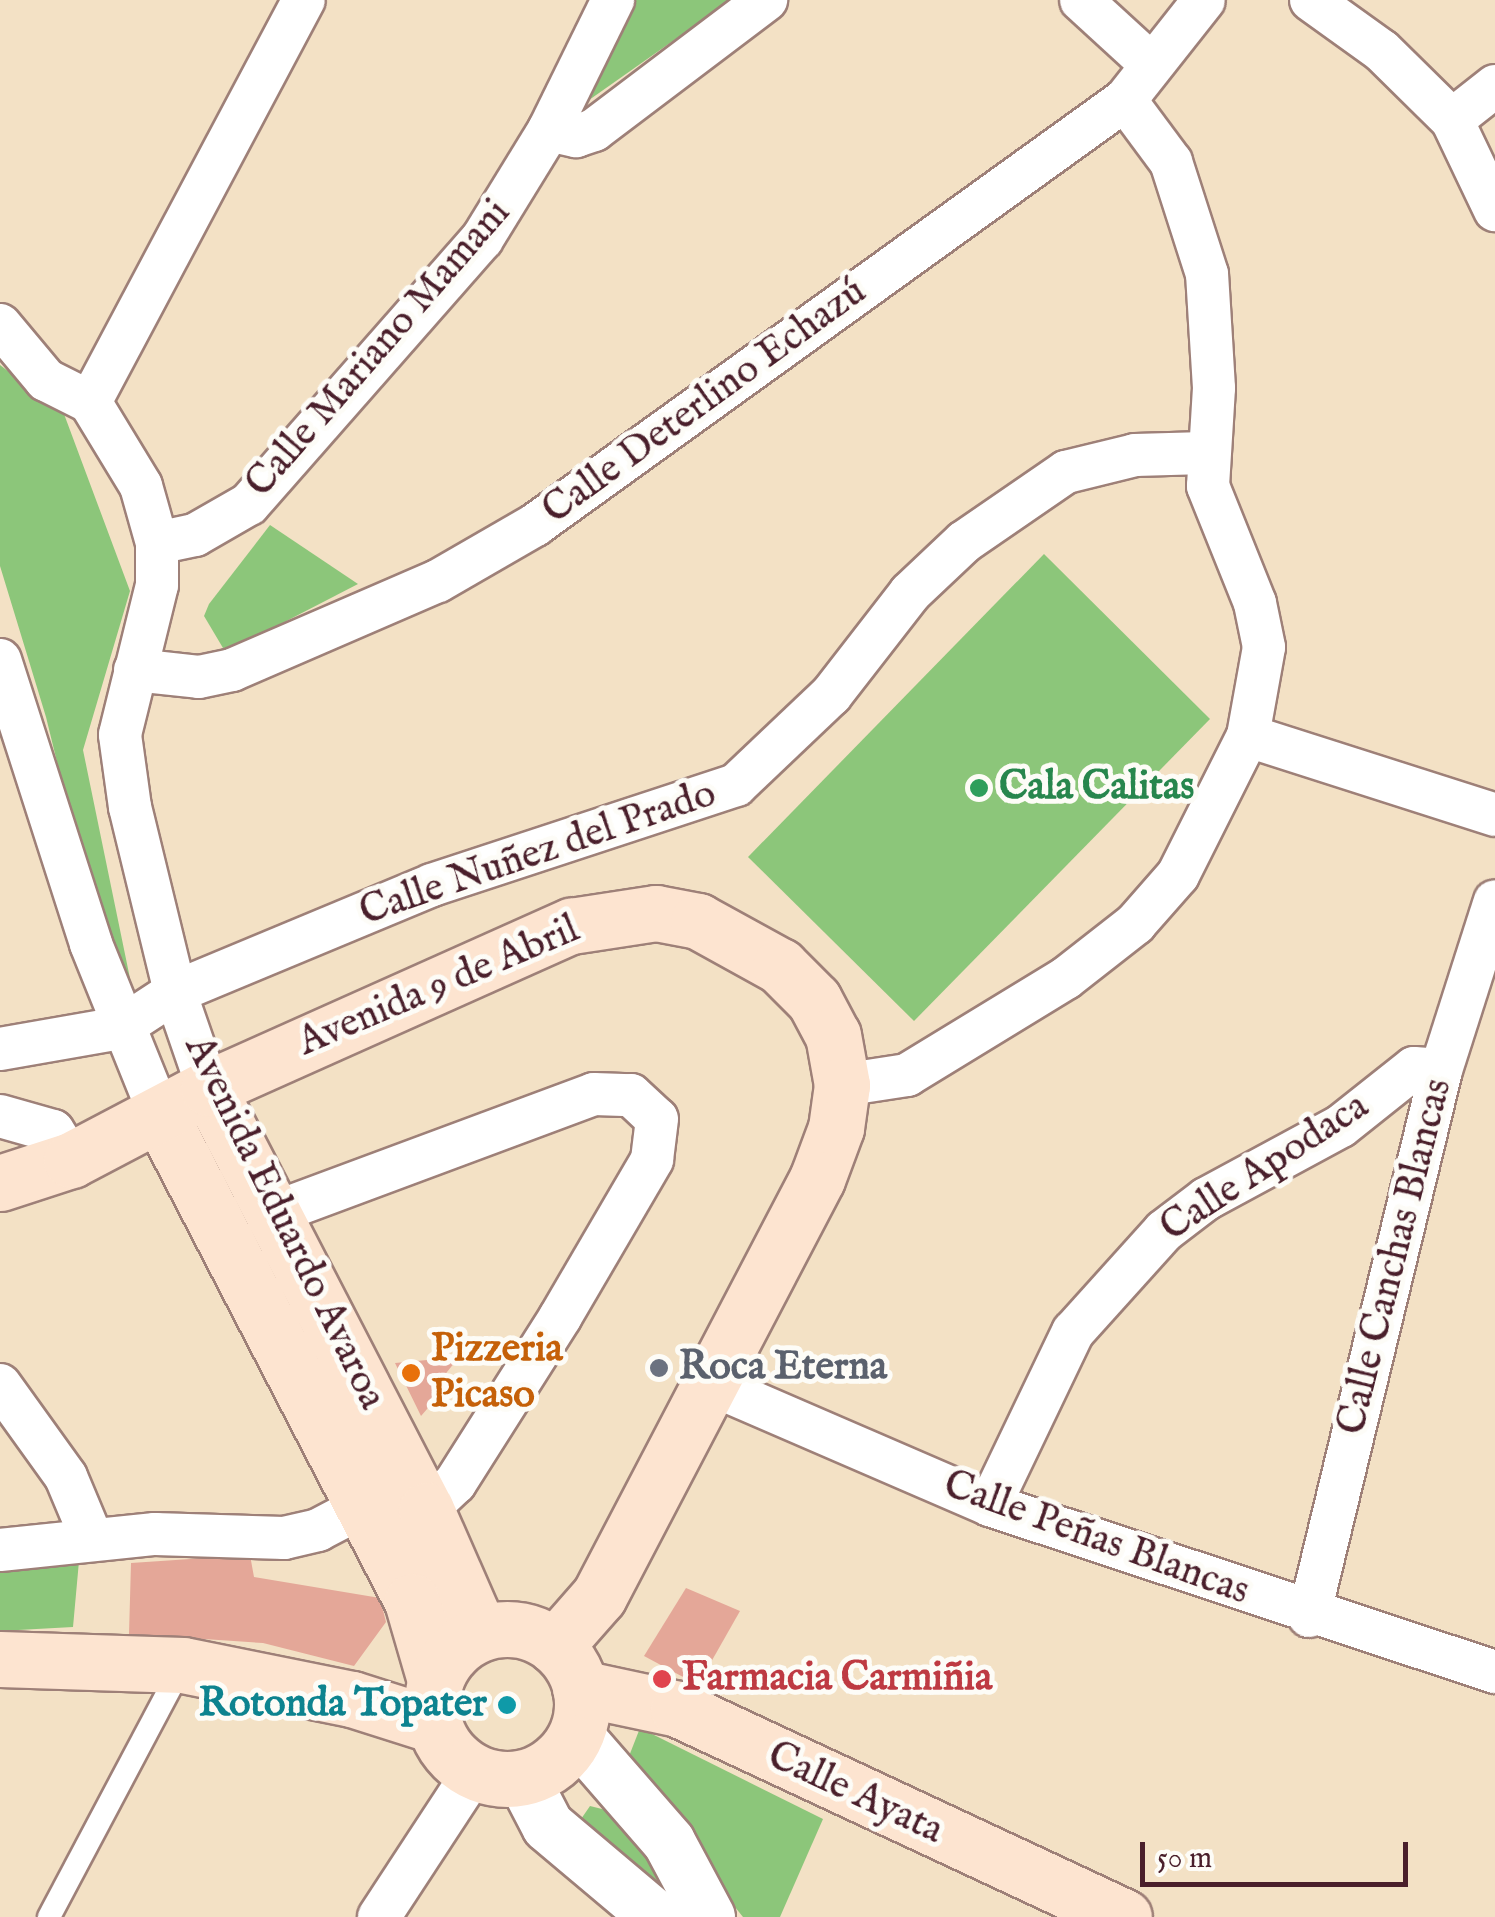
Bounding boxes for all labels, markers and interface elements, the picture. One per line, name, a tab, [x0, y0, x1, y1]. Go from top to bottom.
street label: Calle Mariano Mamani	[237, 190, 521, 508]
street label: Calle Deterlino Echazú	[534, 269, 876, 535]
place label: Cala Calitas	[999, 764, 1194, 812]
street label: Calle Nuñez del Prado	[354, 771, 722, 937]
marker: Cala Calitas	[968, 777, 990, 799]
street label: Avenida 9 de Abril	[291, 906, 587, 1068]
street label: Avenida Eduardo Avaroa	[173, 1029, 395, 1417]
street label: Calle Canchas Blancas	[1329, 1074, 1463, 1440]
street label: Calle Apodaca	[1152, 1083, 1378, 1253]
place label: Pizzeria Picaso	[431, 1326, 563, 1420]
place label: Roca Eterna	[679, 1344, 887, 1392]
marker: Roca Eterna	[648, 1357, 670, 1379]
marker: Pizzeria Picaso	[400, 1362, 422, 1384]
street label: Calle Peñas Blancas	[937, 1461, 1255, 1617]
place label: Farmacia Carmiñia	[682, 1655, 992, 1703]
marker: Farmacia Carmiñia	[651, 1668, 673, 1690]
place label: Rotonda Topater	[199, 1681, 487, 1729]
marker: Rotonda Topater	[496, 1694, 518, 1716]
street label: Calle Ayata	[759, 1732, 951, 1856]
scale bar	[1145, 1822, 1412, 1884]
text: 50 m	[1157, 1840, 1212, 1878]

